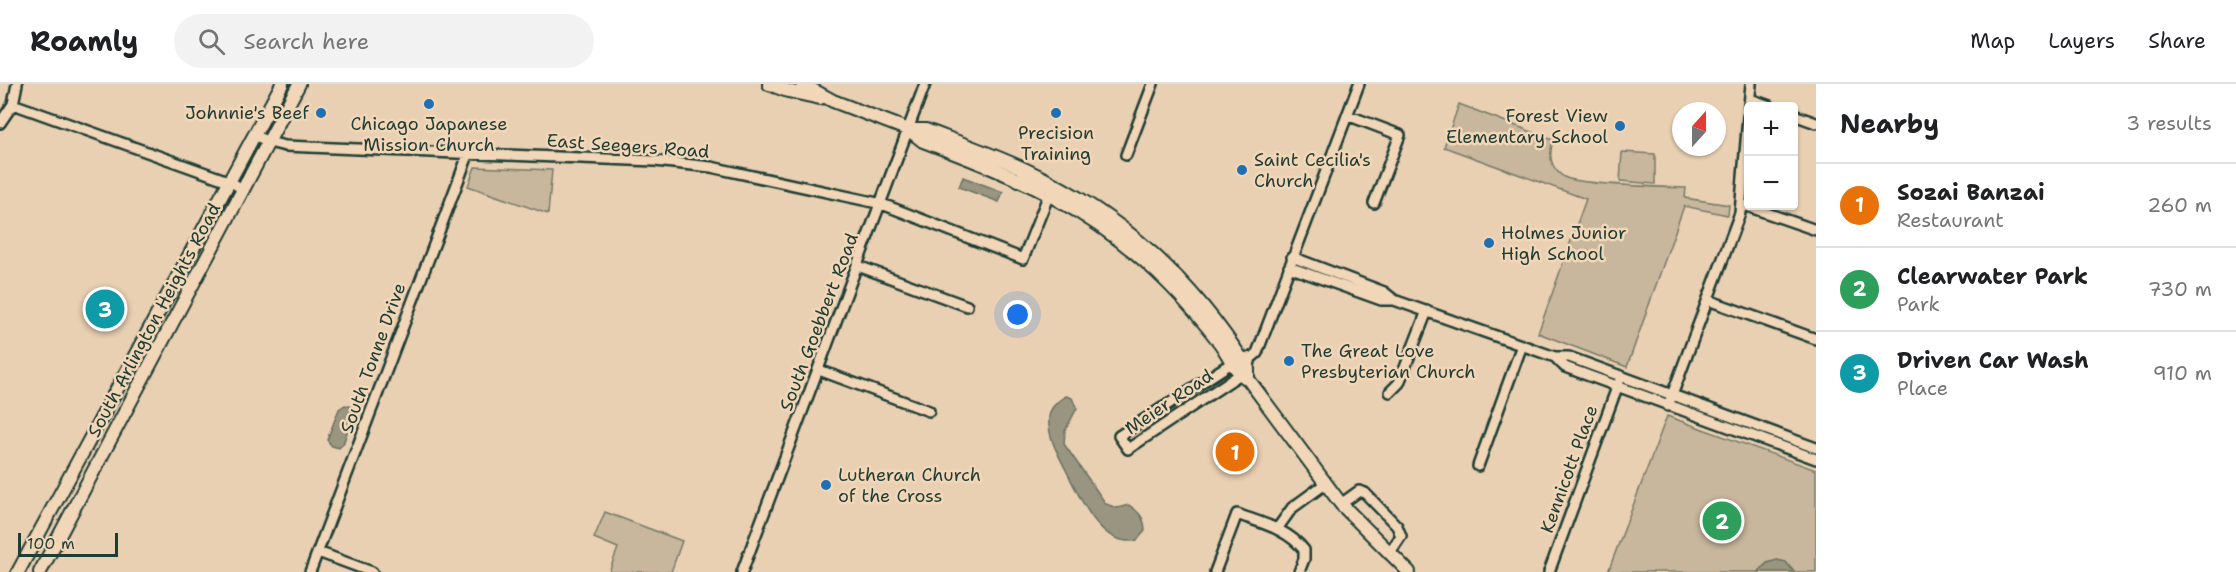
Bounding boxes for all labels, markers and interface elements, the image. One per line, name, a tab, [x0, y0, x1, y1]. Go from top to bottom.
search box	[174, 14, 594, 68]
text: Roamly	[30, 22, 138, 60]
icon: search	[195, 25, 228, 58]
text: Search here	[243, 27, 369, 56]
text: Map	[1970, 27, 2015, 55]
text: Layers	[2048, 27, 2115, 55]
text: Share	[2148, 27, 2206, 55]
marker: Chicago Japanese Mission Church	[422, 97, 436, 111]
place label: Johnnie's Beef	[185, 101, 309, 125]
north arrow	[1672, 102, 1726, 156]
map controls	[1744, 102, 1798, 210]
button: +	[1744, 102, 1798, 156]
place label: Forest View Elementary School	[1446, 104, 1609, 149]
marker: Johnnie's Beef	[314, 106, 328, 120]
marker: Precision Training	[1049, 106, 1063, 120]
text: Nearby	[1840, 106, 1939, 141]
text: 3 results	[2126, 110, 2212, 136]
place label: Chicago Japanese Mission Church	[350, 112, 508, 157]
marker: Forest View Elementary School	[1613, 119, 1627, 133]
place label: Precision Training	[1018, 121, 1094, 166]
street label: East Seegers Road	[546, 128, 710, 164]
place label: Saint Cecilia's Church	[1254, 148, 1371, 193]
button: −	[1744, 156, 1798, 210]
marker: Saint Cecilia's Church	[1235, 163, 1249, 177]
text: Sozai Banzai	[1897, 178, 2045, 207]
text: 1	[1855, 192, 1864, 218]
text: 260 m	[2147, 192, 2212, 218]
street label: South Arlington Heights Road	[82, 199, 226, 441]
text: Restaurant	[1897, 207, 2004, 233]
place label: Holmes Junior High School	[1501, 221, 1627, 266]
street label: South Goebbert Road	[774, 230, 864, 414]
marker: Holmes Junior High School	[1482, 236, 1496, 250]
text: Clearwater Park	[1897, 262, 2088, 291]
text: 2	[1853, 276, 1867, 302]
text: 730 m	[2148, 276, 2212, 302]
street label: South Tonne Drive	[335, 280, 411, 436]
pin: 3	[86, 286, 124, 332]
text: Park	[1897, 291, 1940, 317]
your location	[1003, 300, 1032, 329]
place label: The Great Love Presbyterian Church	[1301, 339, 1476, 384]
text: Driven Car Wash	[1897, 346, 2089, 375]
marker: The Great Love Presbyterian Church	[1282, 354, 1296, 368]
text: 3	[1853, 360, 1867, 386]
text: 910 m	[2153, 360, 2212, 386]
street label: Meier Road	[1120, 364, 1218, 440]
text: Place	[1897, 375, 1948, 401]
street label: Kennicott Place	[1535, 402, 1603, 536]
pin: 1	[1216, 430, 1254, 475]
place label: Lutheran Church of the Cross	[838, 463, 981, 508]
marker: Lutheran Church of the Cross	[819, 478, 833, 492]
pin: 2	[1702, 498, 1742, 544]
scale bar	[18, 530, 118, 558]
text: 100 m	[27, 533, 75, 554]

